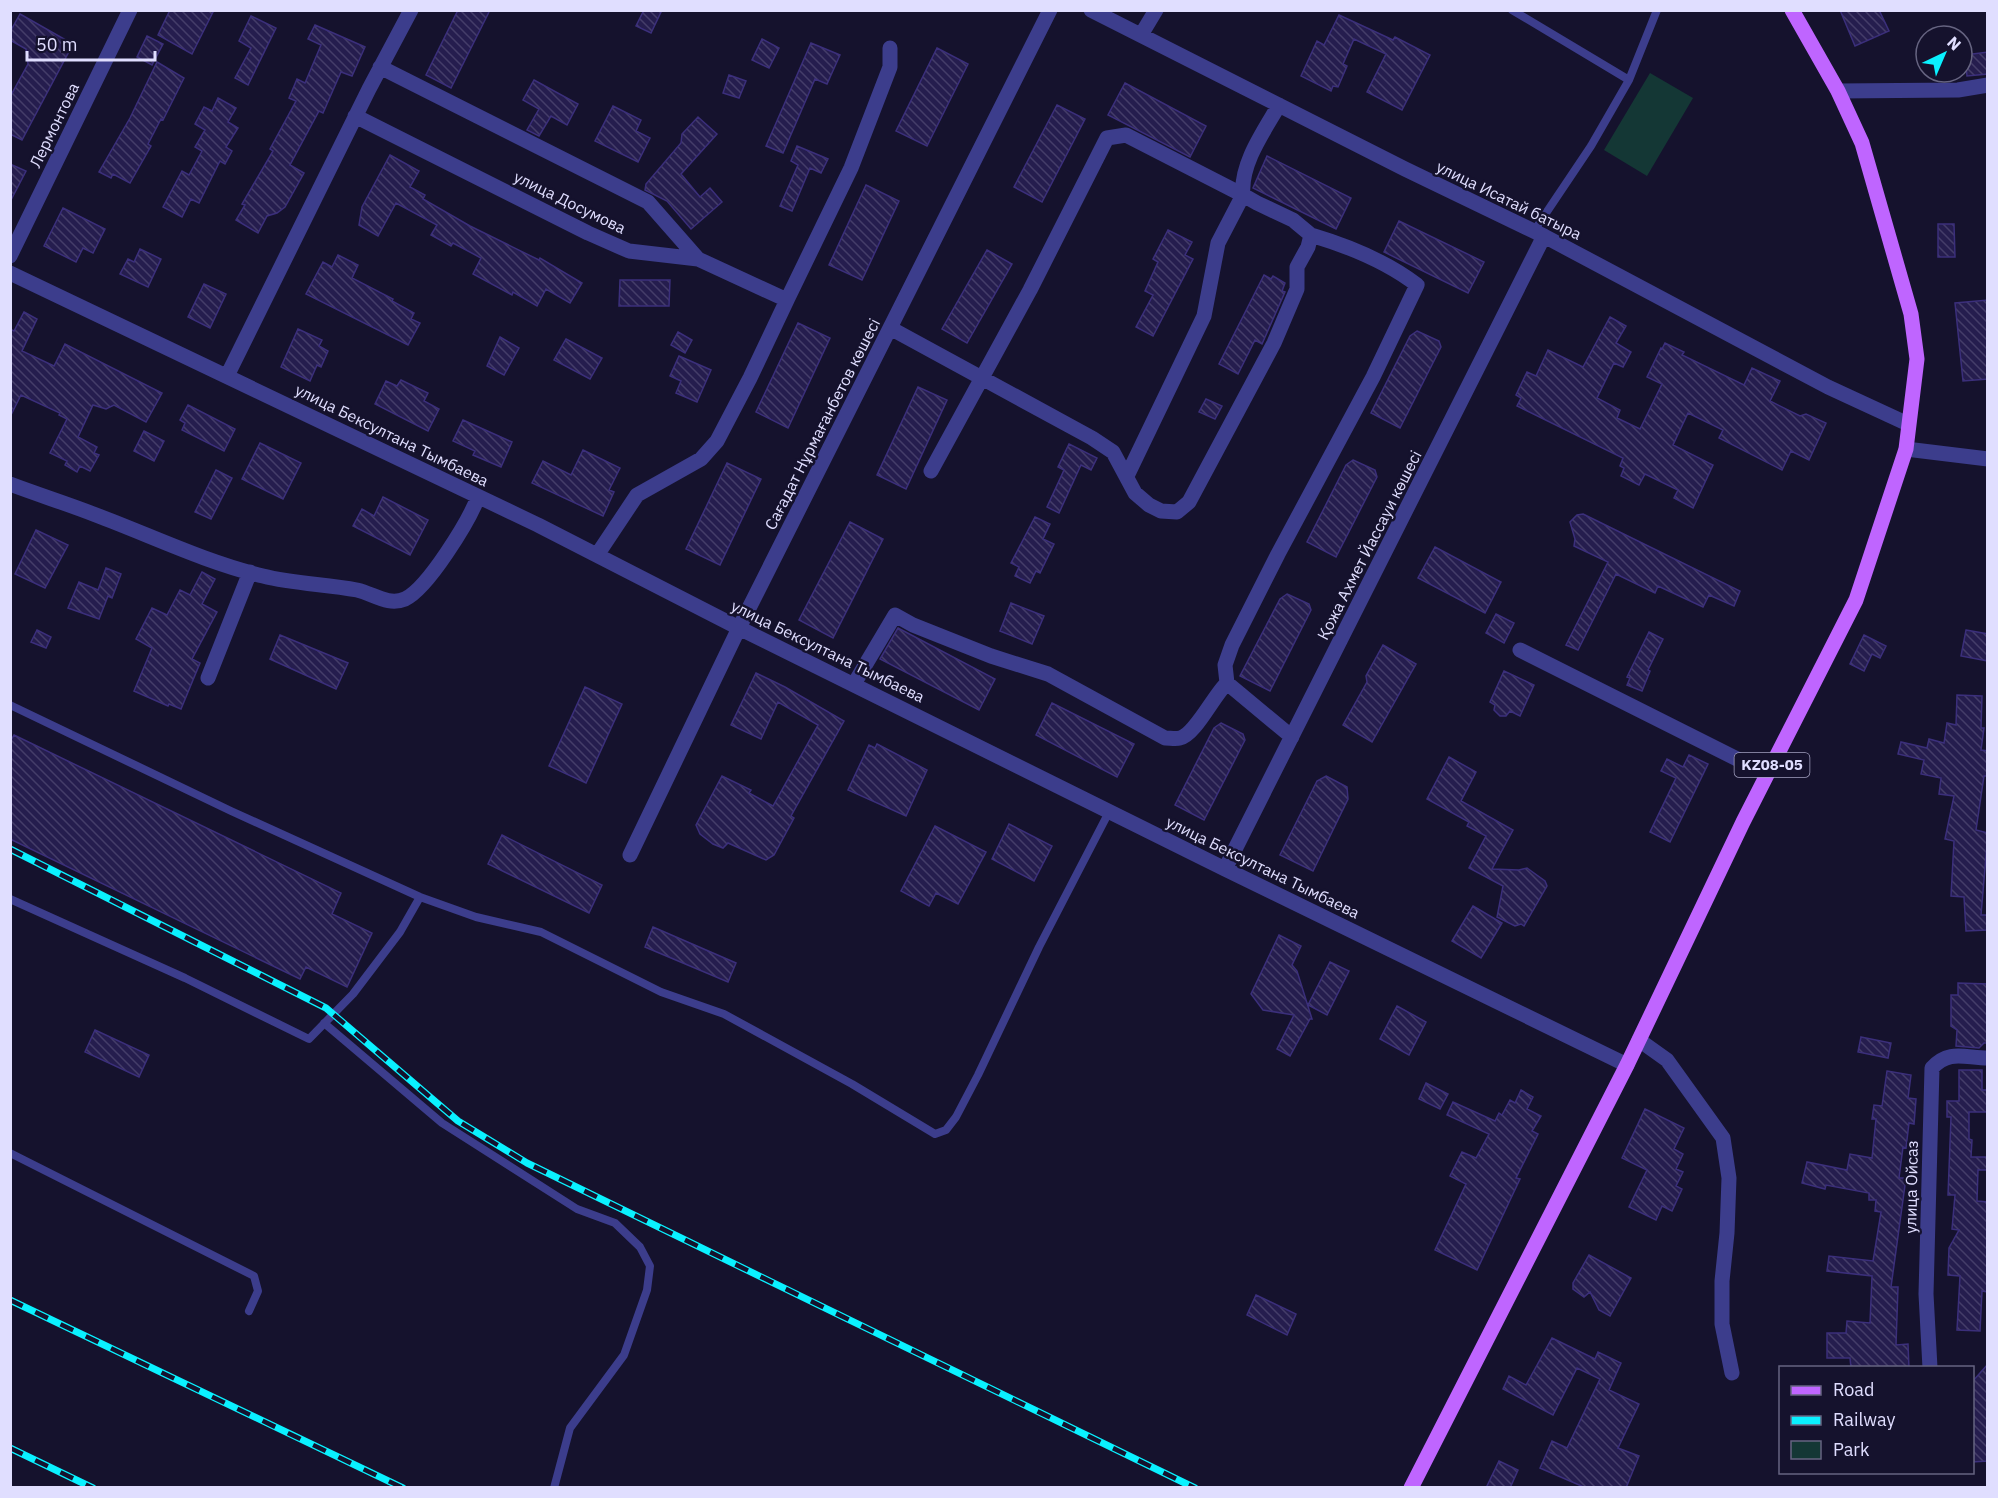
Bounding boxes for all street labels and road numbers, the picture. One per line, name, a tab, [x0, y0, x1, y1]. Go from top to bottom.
street label: Лермонтова	[25, 79, 83, 171]
street label: улица Исатай батыра	[1433, 156, 1585, 244]
street label: улица Досумова	[511, 166, 630, 238]
street label: Сағадат Нұрмағанбетов көшесі	[760, 315, 884, 533]
street label: улица Бексултана Тымбаева	[292, 379, 492, 491]
street label: Қожа Ахмет Йассауи көшесі	[1312, 447, 1426, 643]
street label: улица Бексултана Тымбаева	[728, 595, 928, 707]
road number: KZ08-05	[1734, 753, 1810, 777]
street label: улица Бексултана Тымбаева	[1163, 811, 1363, 923]
street label: улица Ойсаз	[1900, 1140, 1922, 1234]

